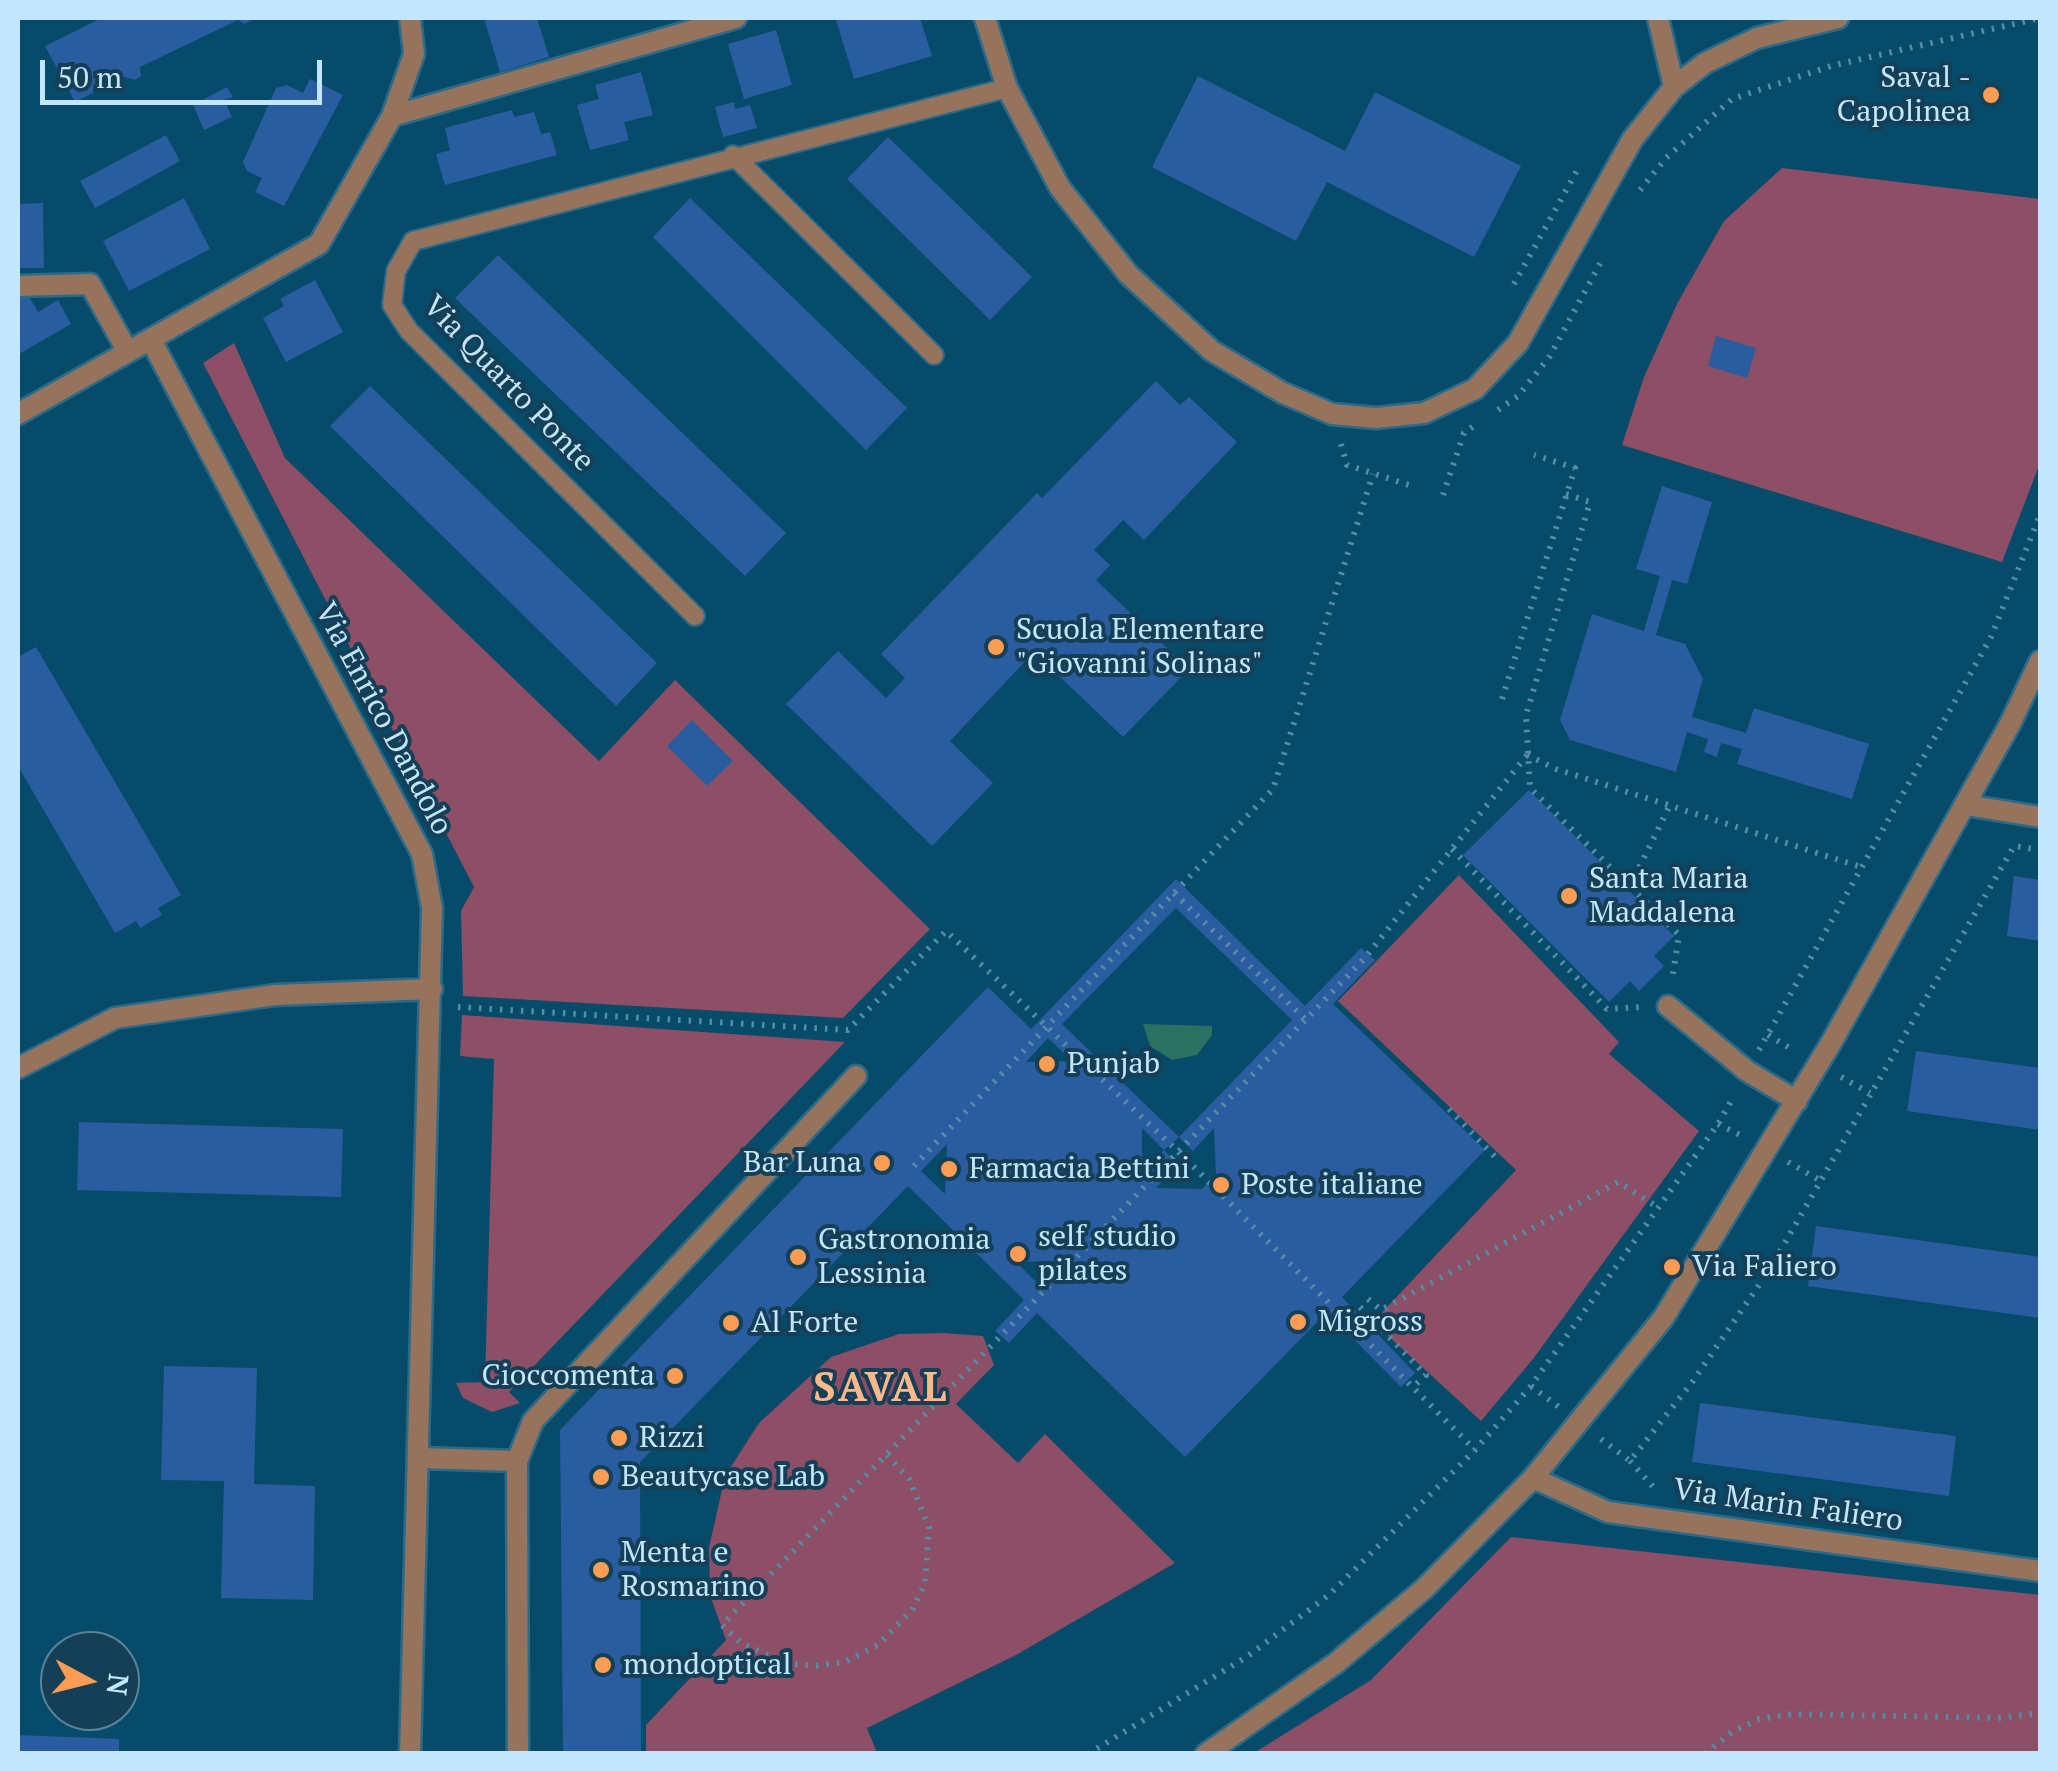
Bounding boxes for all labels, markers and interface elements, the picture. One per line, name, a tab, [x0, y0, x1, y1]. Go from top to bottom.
scale bar	[45, 40, 328, 102]
text: 50 m	[57, 57, 122, 97]
place label: Saval - Capolinea	[1837, 60, 1971, 130]
marker: Saval - Capolinea	[1980, 84, 2002, 106]
street label: Via Quarto Ponte	[415, 289, 601, 479]
street label: Via Enrico Dandolo	[306, 597, 460, 841]
place label: Scuola Elementare "Giovanni Solinas"	[1016, 612, 1265, 682]
marker: Scuola Elementare "Giovanni Solinas"	[985, 636, 1007, 658]
place label: Santa Maria Maddalena	[1589, 861, 1748, 932]
marker: Santa Maria Maddalena	[1558, 885, 1580, 907]
place label: Punjab	[1067, 1046, 1160, 1082]
marker: Punjab	[1036, 1053, 1058, 1075]
place label: Bar Luna	[743, 1145, 862, 1181]
place label: Farmacia Bettini	[969, 1151, 1190, 1187]
marker: Bar Luna	[871, 1152, 893, 1174]
marker: Farmacia Bettini	[938, 1158, 960, 1180]
place label: Poste italiane	[1241, 1167, 1422, 1203]
marker: Poste italiane	[1210, 1174, 1232, 1196]
place label: self studio pilates	[1038, 1219, 1176, 1290]
place label: Gastronomia Lessinia	[818, 1222, 990, 1292]
marker: self studio pilates	[1007, 1243, 1029, 1265]
marker: Gastronomia Lessinia	[787, 1246, 809, 1268]
place label: Via Faliero	[1692, 1249, 1837, 1285]
marker: Via Faliero	[1661, 1256, 1683, 1278]
place label: Migross	[1318, 1304, 1423, 1340]
place label: Al Forte	[751, 1305, 858, 1341]
marker: Migross	[1287, 1311, 1309, 1333]
marker: Al Forte	[720, 1312, 742, 1334]
place label: Cioccomenta	[482, 1358, 655, 1394]
marker: Cioccomenta	[664, 1365, 686, 1387]
district label: SAVAL	[813, 1366, 949, 1414]
place label: Rizzi	[639, 1420, 705, 1456]
marker: Rizzi	[608, 1427, 630, 1449]
place label: Beautycase Lab	[621, 1459, 825, 1495]
marker: Beautycase Lab	[590, 1466, 612, 1488]
street label: Via Marin Faliero	[1671, 1472, 1905, 1540]
place label: Menta e Rosmarino	[621, 1535, 765, 1606]
marker: Menta e Rosmarino	[590, 1559, 612, 1581]
north arrow	[40, 1631, 140, 1731]
place label: mondoptical	[623, 1647, 792, 1683]
marker: mondoptical	[592, 1654, 614, 1676]
text: N	[99, 1672, 138, 1697]

